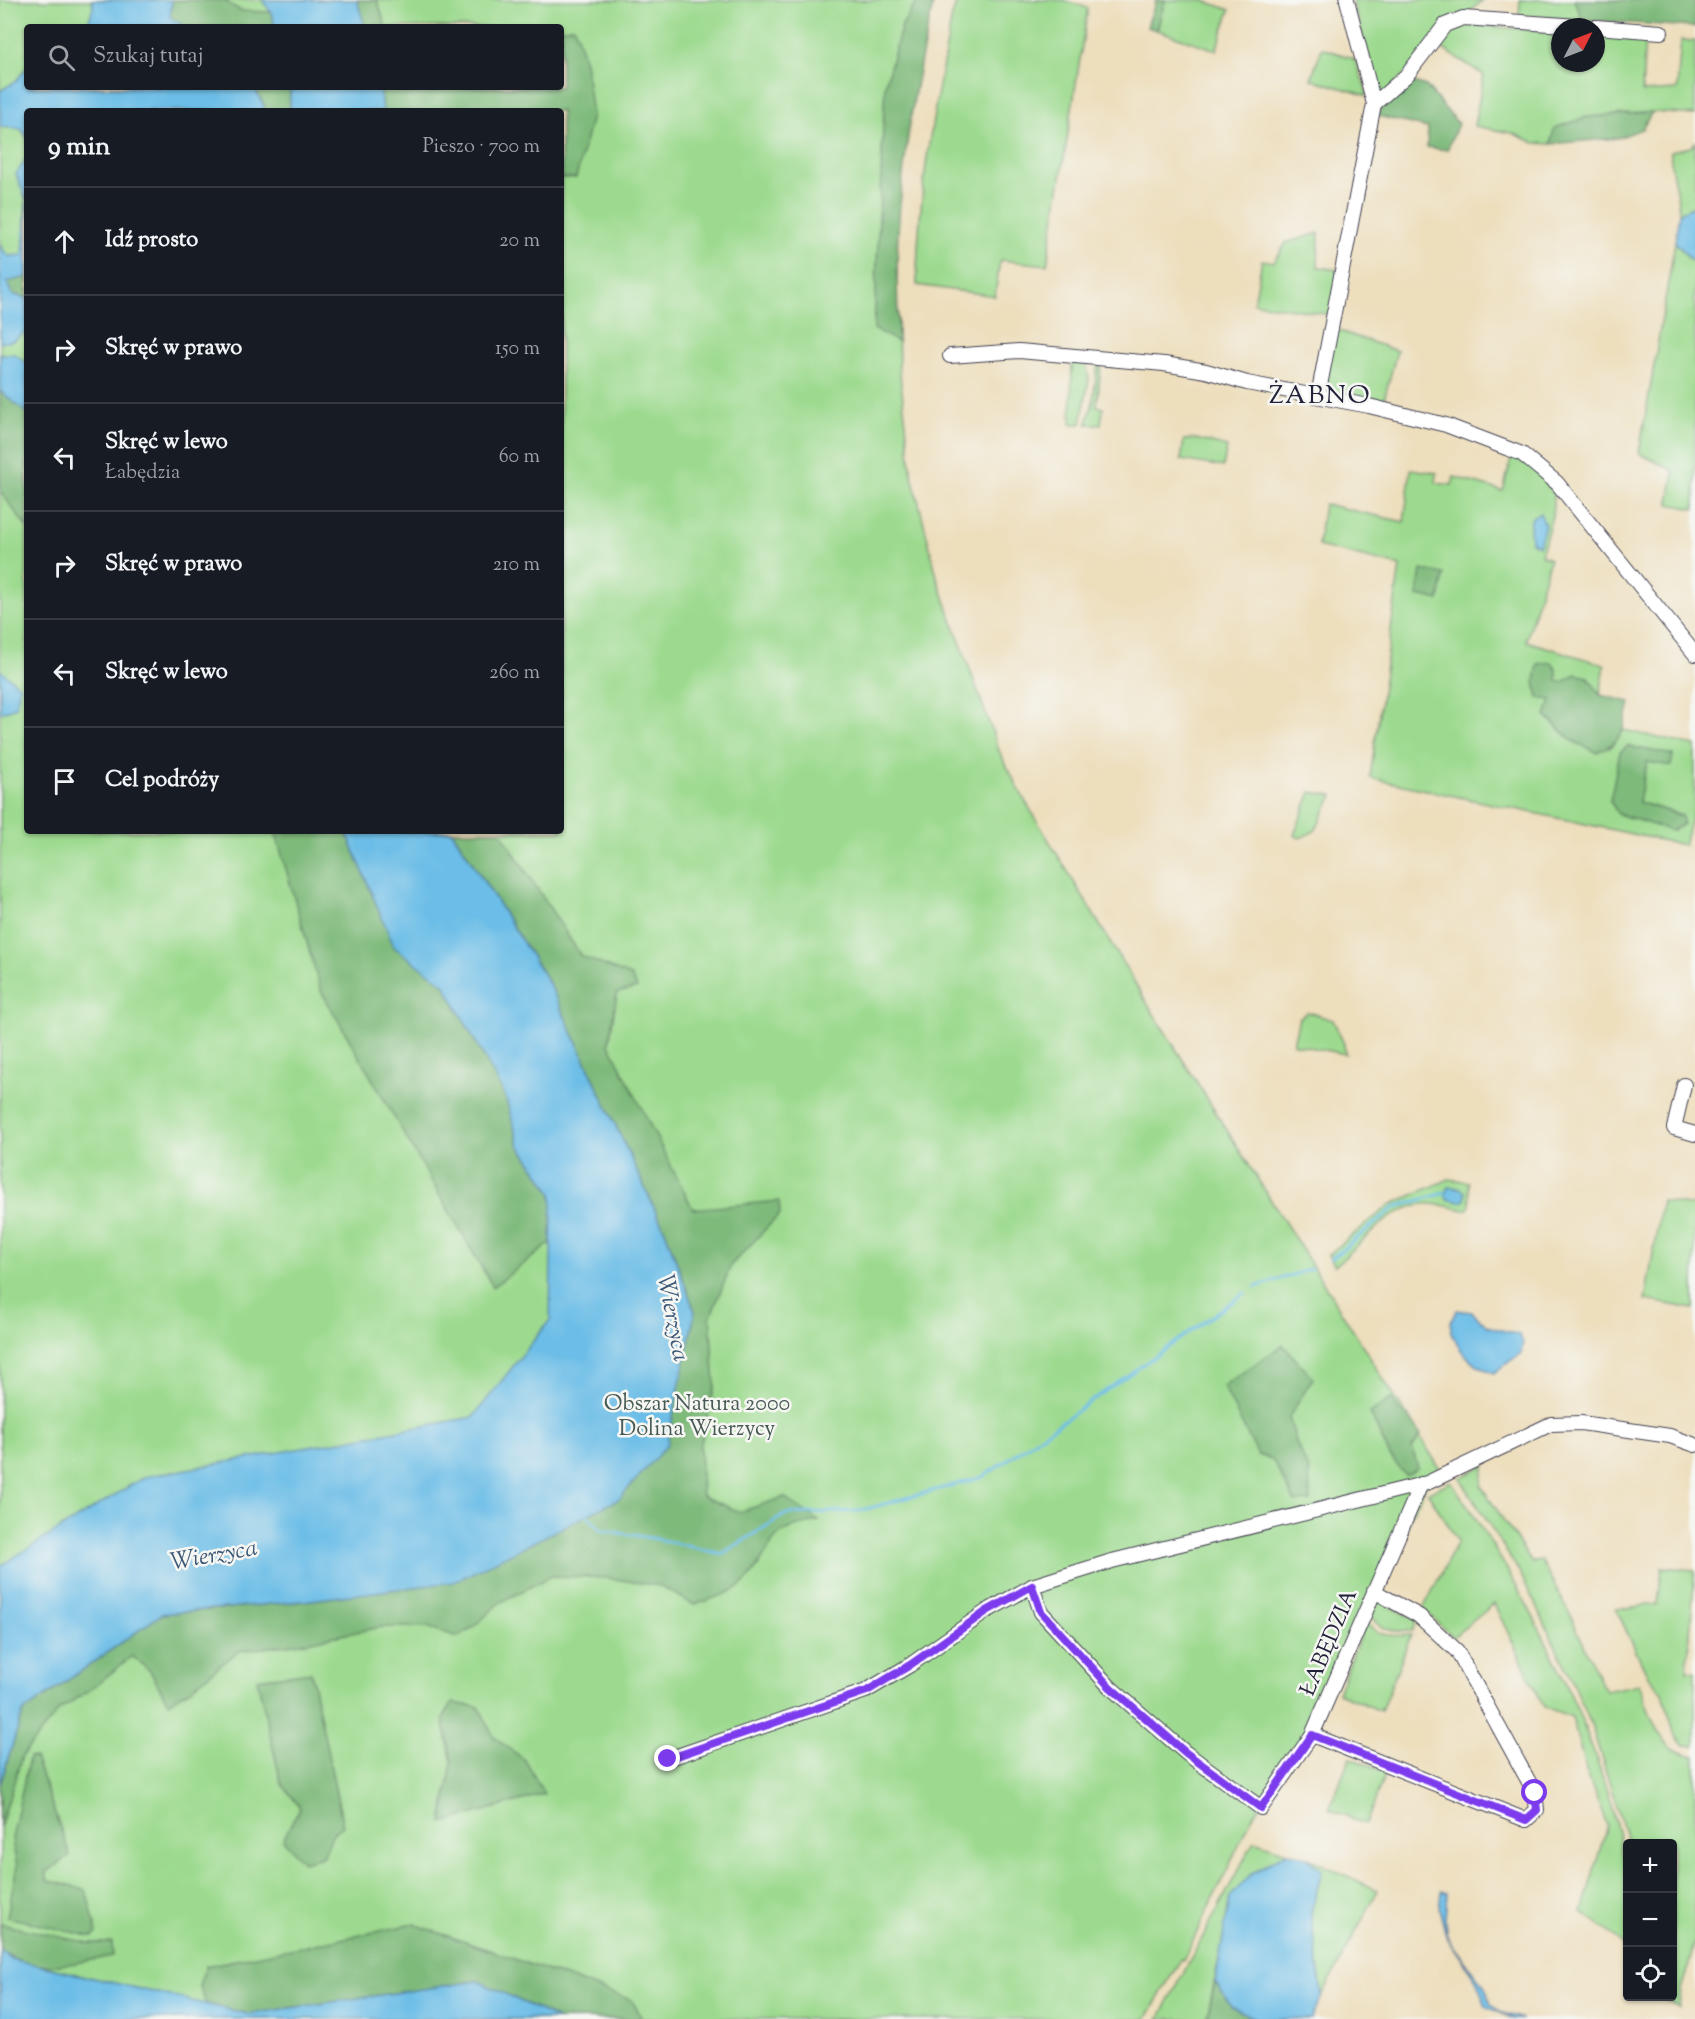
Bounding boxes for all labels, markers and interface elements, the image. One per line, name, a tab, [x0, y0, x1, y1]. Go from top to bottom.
north arrow	[1551, 18, 1605, 72]
search box	[24, 24, 564, 90]
icon: search	[45, 41, 78, 74]
text: Szukaj tutaj	[93, 41, 204, 73]
text: 9 min	[48, 129, 110, 166]
text: Pieszo · 700 m	[423, 133, 540, 162]
icon: ahead	[48, 225, 81, 258]
text: Idź prosto	[105, 225, 198, 257]
text: 20 m	[499, 227, 540, 256]
icon: right	[48, 333, 81, 366]
text: Skręć w prawo	[105, 333, 242, 365]
text: 150 m	[495, 335, 540, 364]
district label: ŻABNO	[1269, 378, 1371, 415]
text: Skręć w lewo	[105, 427, 228, 459]
icon: left	[48, 441, 81, 474]
text: 60 m	[499, 443, 540, 472]
text: Łabędzia	[105, 459, 180, 488]
icon: right	[48, 549, 81, 582]
text: Skręć w prawo	[105, 549, 242, 581]
text: 210 m	[493, 551, 540, 580]
icon: left	[48, 657, 81, 690]
text: Skręć w lewo	[105, 657, 228, 689]
text: 260 m	[489, 659, 540, 688]
icon: arrive	[48, 765, 81, 798]
text: Cel podróży	[105, 765, 219, 797]
water label: Wierzyca	[647, 1272, 697, 1364]
park label: Obszar Natura 2000 Dolina Wierzycy	[604, 1389, 790, 1446]
water label: Wierzyca	[168, 1532, 260, 1580]
street label: ŁABĘDZIA	[1293, 1585, 1367, 1701]
route end	[654, 1745, 680, 1771]
route start	[1521, 1779, 1547, 1805]
map controls	[1623, 1839, 1677, 2001]
button: +	[1623, 1839, 1677, 1893]
button: −	[1623, 1893, 1677, 1947]
button: locate	[1623, 1947, 1677, 2001]

